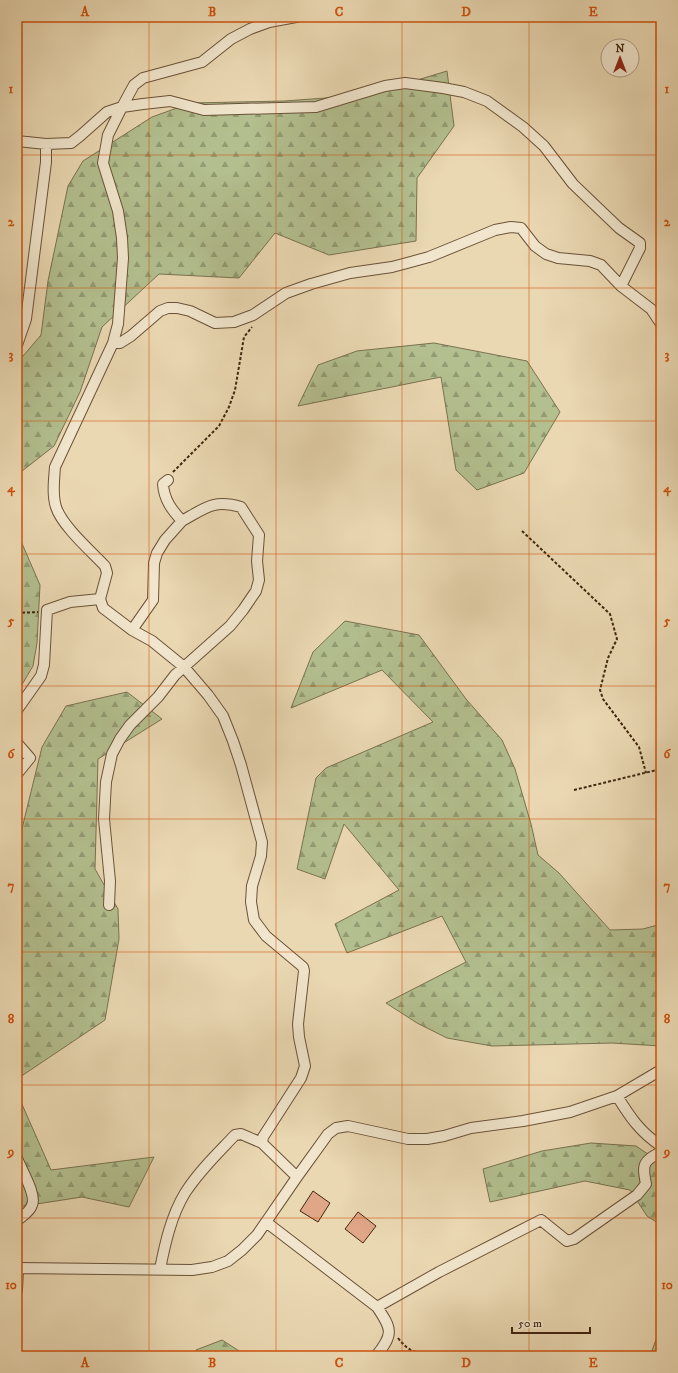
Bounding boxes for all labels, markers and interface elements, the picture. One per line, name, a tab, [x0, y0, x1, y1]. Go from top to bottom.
text: A	[80, 4, 90, 20]
text: B	[208, 4, 216, 20]
text: C	[335, 4, 344, 20]
text: D	[461, 4, 471, 20]
text: E	[588, 4, 598, 20]
north arrow	[600, 38, 640, 78]
text: N	[615, 42, 625, 56]
text: 1	[9, 81, 14, 97]
text: 1	[665, 81, 670, 97]
text: 2	[8, 214, 15, 230]
text: 2	[664, 214, 671, 230]
text: 3	[9, 347, 14, 363]
text: 3	[665, 347, 670, 363]
text: 4	[6, 480, 15, 497]
text: 4	[662, 480, 671, 497]
text: 5	[7, 613, 15, 629]
text: 5	[663, 613, 671, 629]
text: 6	[8, 746, 16, 762]
text: 6	[664, 746, 672, 762]
text: 7	[8, 878, 15, 894]
text: 7	[664, 878, 671, 894]
text: 8	[8, 1011, 15, 1027]
text: 8	[664, 1011, 671, 1027]
text: 9	[7, 1144, 14, 1160]
text: 9	[663, 1144, 670, 1160]
text: 10	[5, 1277, 17, 1293]
text: 10	[661, 1277, 673, 1293]
scale bar	[512, 1309, 590, 1335]
text: 50 m	[518, 1316, 542, 1331]
text: A	[80, 1355, 90, 1371]
text: B	[208, 1355, 216, 1371]
text: C	[335, 1355, 344, 1371]
text: D	[461, 1355, 471, 1371]
text: E	[588, 1355, 598, 1371]

